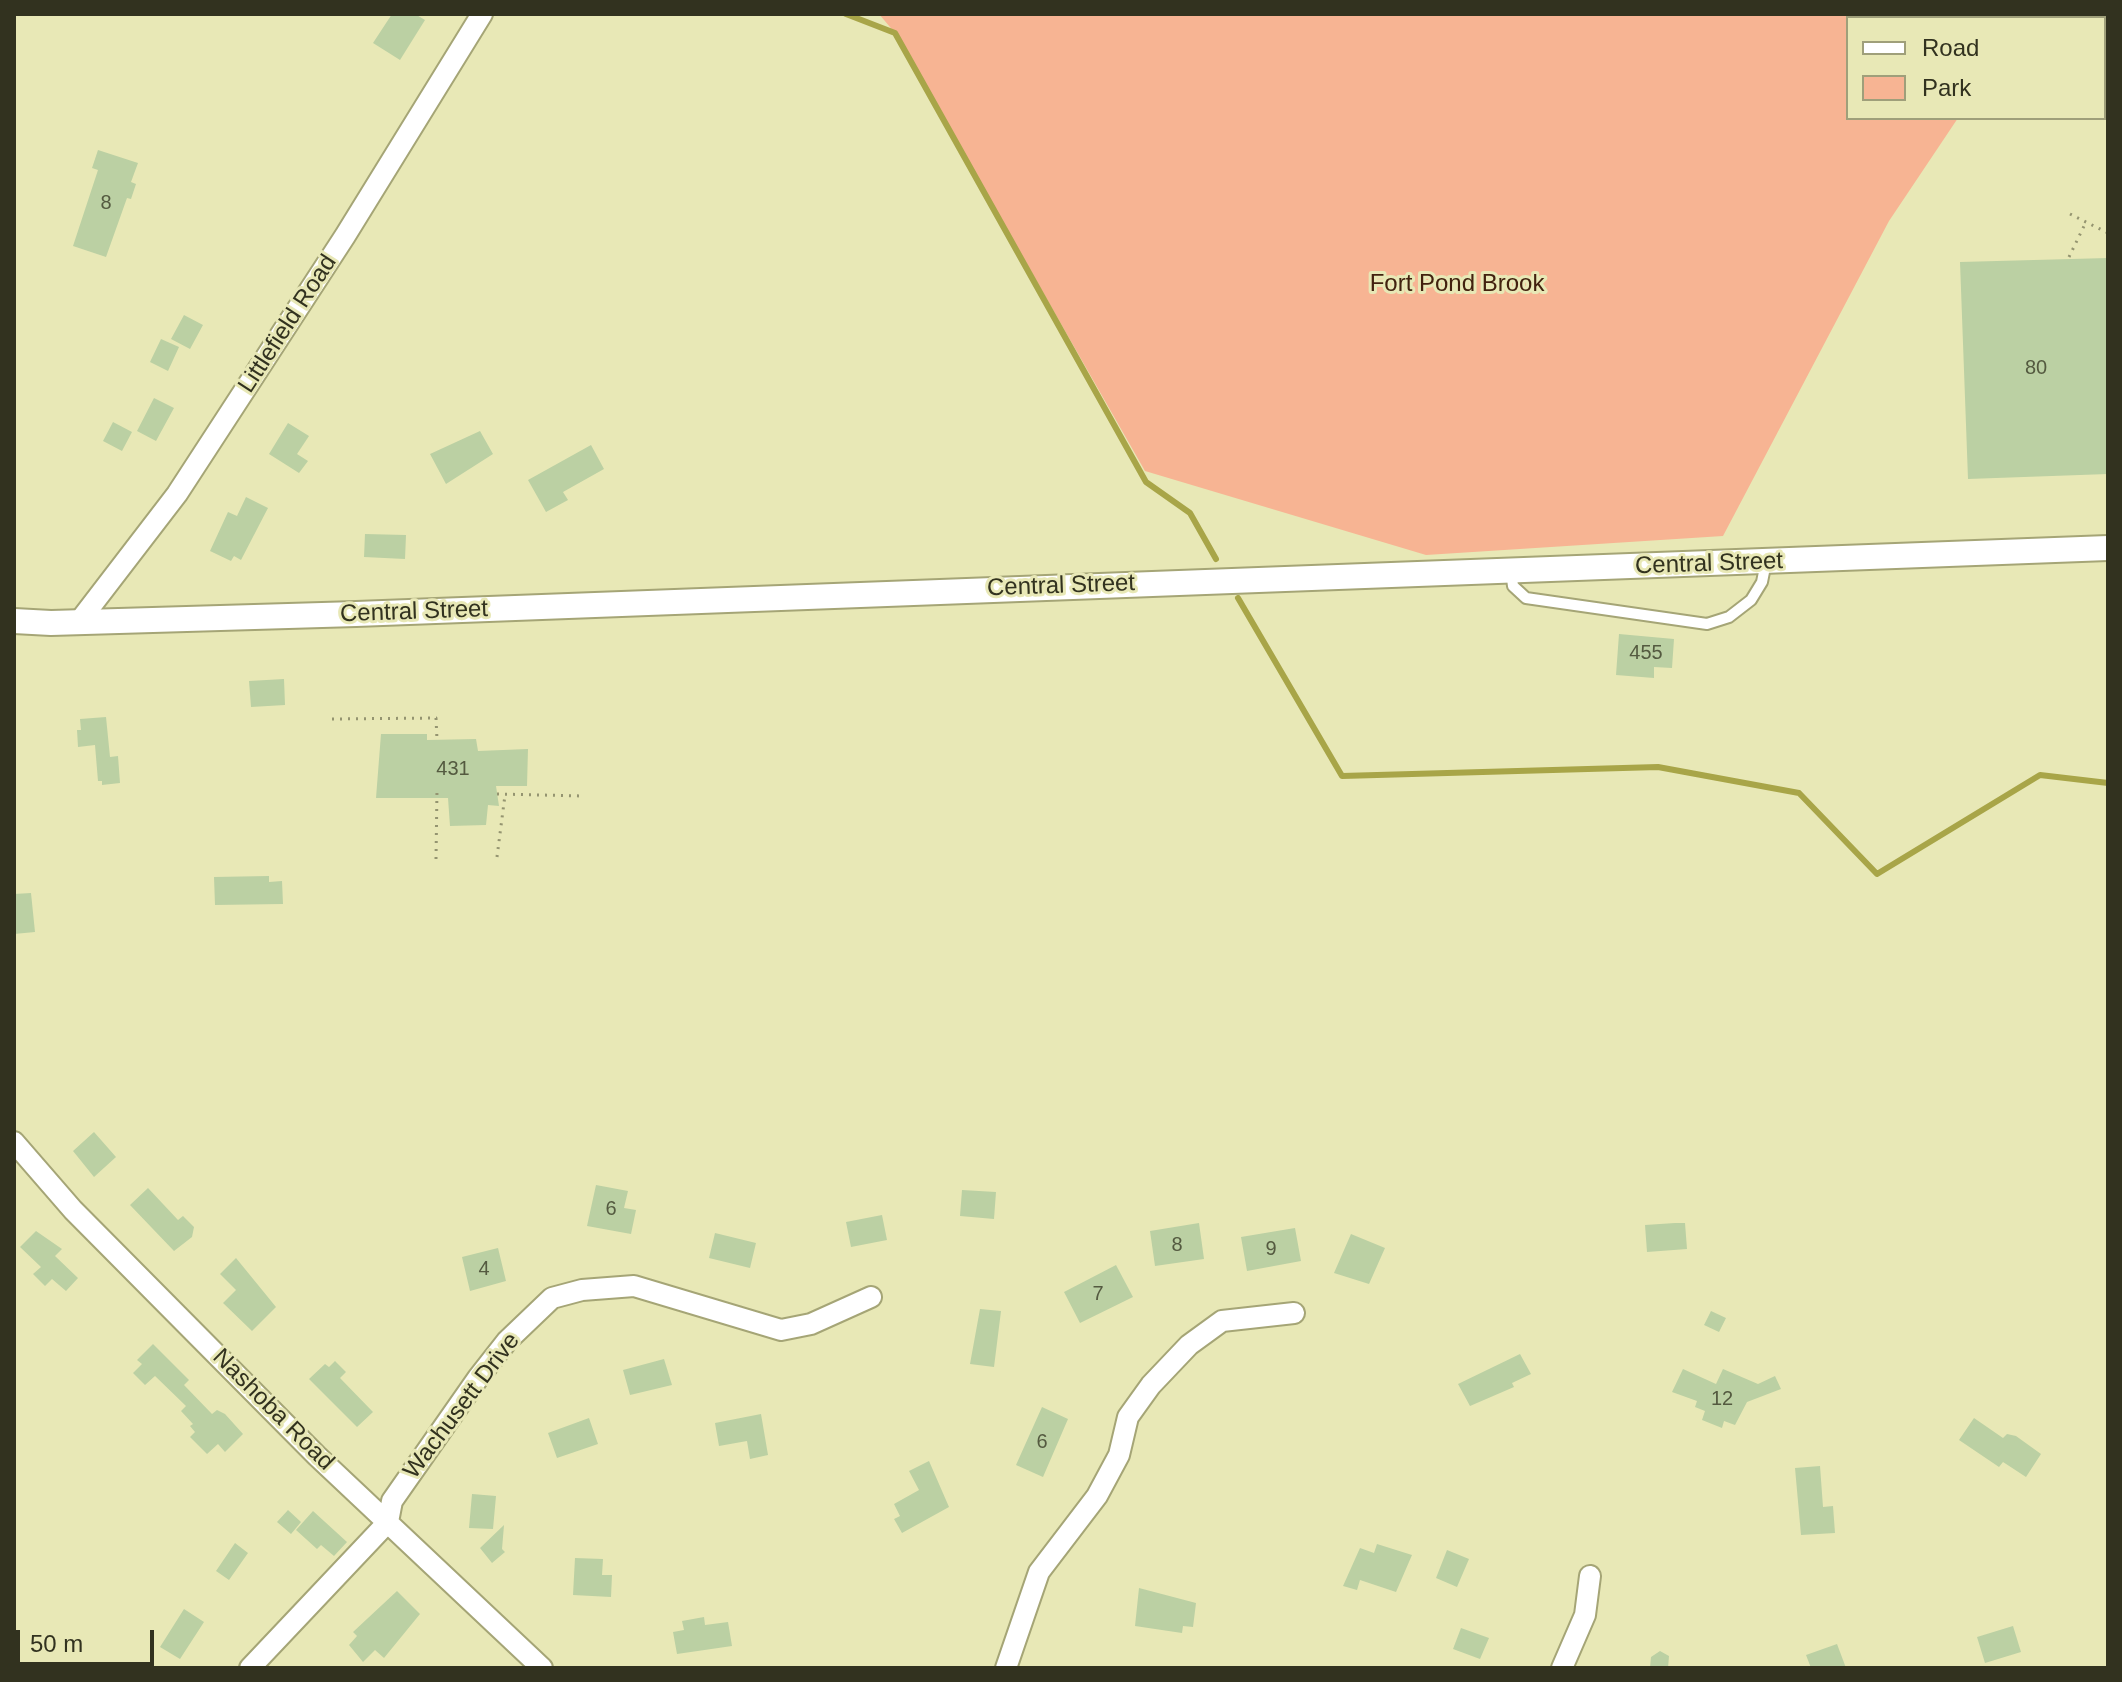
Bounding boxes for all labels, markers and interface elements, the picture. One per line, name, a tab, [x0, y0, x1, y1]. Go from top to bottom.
legend	[1846, 16, 2106, 120]
text: Road	[1922, 34, 1979, 61]
text: Park	[1922, 74, 1971, 101]
house number: 8	[100, 191, 112, 215]
street label: Littlefield Road	[233, 250, 343, 398]
park label: Fort Pond Brook	[1370, 270, 1544, 298]
house number: 80	[2025, 356, 2047, 380]
street label: Central Street	[1635, 547, 1783, 581]
street label: Central Street	[987, 569, 1135, 603]
street label: Central Street	[340, 595, 488, 629]
house number: 455	[1629, 641, 1663, 665]
house number: 431	[436, 757, 470, 781]
house number: 6	[605, 1197, 617, 1221]
house number: 8	[1171, 1233, 1183, 1257]
house number: 9	[1265, 1237, 1277, 1261]
house number: 4	[478, 1257, 490, 1281]
house number: 7	[1092, 1282, 1104, 1306]
street label: Wachusett Drive	[398, 1327, 526, 1485]
street label: Nashoba Road	[206, 1343, 340, 1477]
house number: 12	[1711, 1387, 1733, 1411]
house number: 6	[1036, 1430, 1048, 1454]
scale bar	[20, 1614, 158, 1664]
text: 50 m	[30, 1630, 83, 1657]

